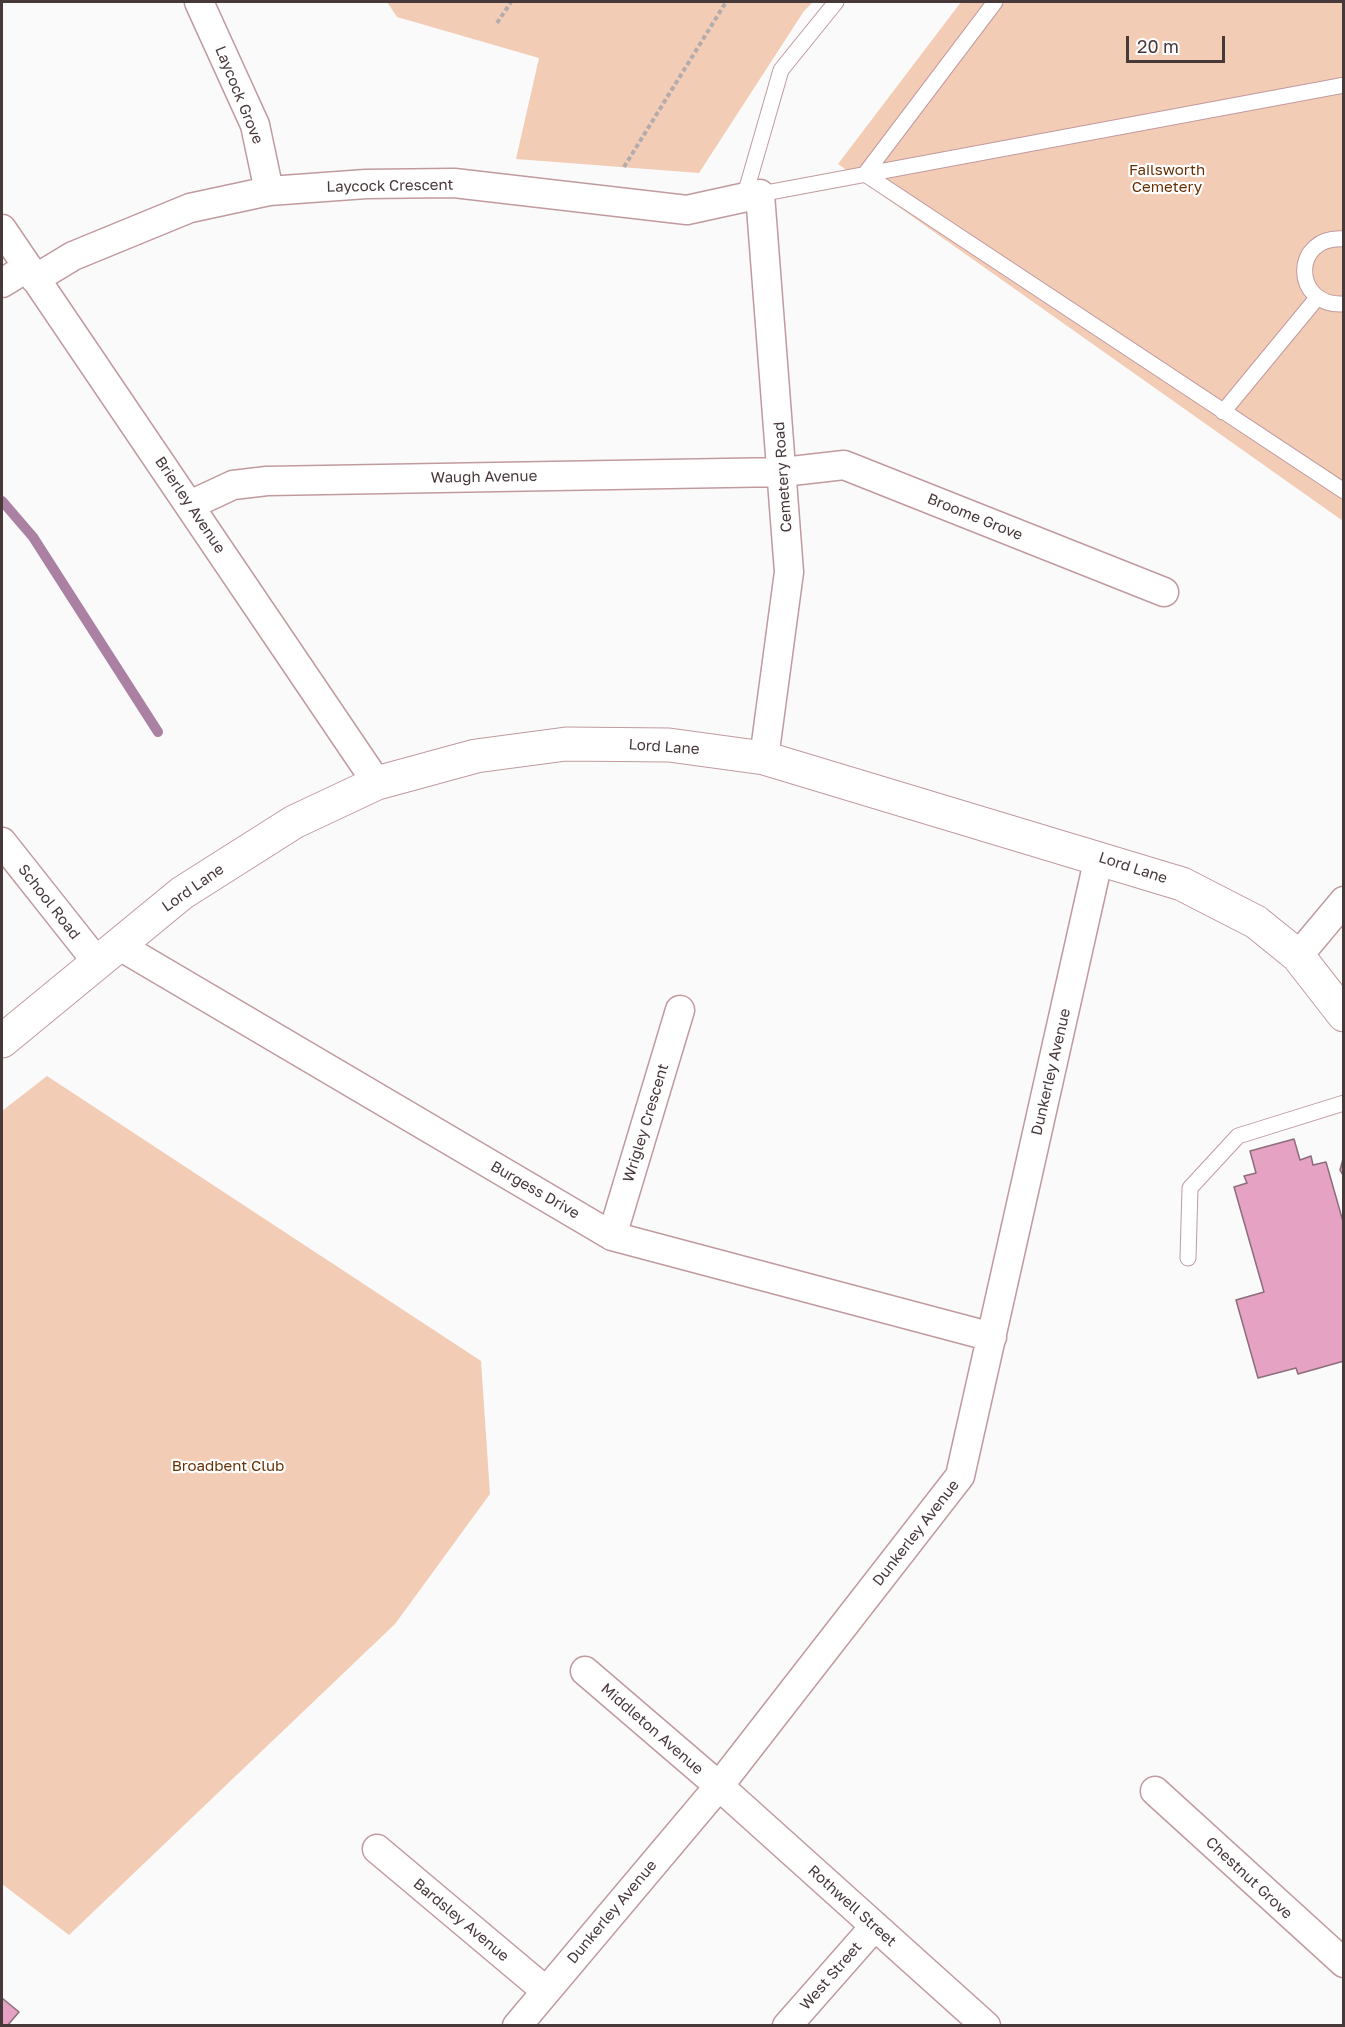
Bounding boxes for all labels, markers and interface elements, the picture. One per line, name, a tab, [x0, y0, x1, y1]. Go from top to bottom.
scale bar	[1129, 24, 1228, 62]
text: 20 m	[1137, 35, 1179, 57]
street label: Laycock Grove	[211, 43, 267, 147]
park label: Failsworth Cemetery	[1129, 161, 1205, 196]
street label: Laycock Crescent	[326, 176, 454, 196]
street label: Cemetery Road	[770, 421, 796, 533]
street label: Brierley Avenue	[151, 453, 229, 557]
street label: Waugh Avenue	[431, 467, 537, 487]
street label: Broome Grove	[925, 490, 1025, 544]
street label: Lord Lane	[628, 736, 700, 758]
street label: Lord Lane	[1096, 848, 1170, 888]
street label: Lord Lane	[159, 860, 227, 916]
street label: School Road	[14, 861, 84, 943]
street label: Dunkerley Avenue	[1028, 1007, 1074, 1137]
street label: Wrigley Crescent	[619, 1062, 673, 1184]
street label: Burgess Drive	[487, 1157, 583, 1223]
park label: Broadbent Club	[172, 1457, 284, 1475]
street label: Dunkerley Avenue	[869, 1476, 963, 1590]
street label: Middleton Avenue	[597, 1680, 707, 1778]
street label: Chestnut Grove	[1202, 1833, 1296, 1923]
street label: Dunkerley Avenue	[563, 1857, 661, 1967]
street label: Rothwell Street	[804, 1862, 900, 1950]
street label: Bardsley Avenue	[409, 1875, 513, 1965]
street label: West Street	[796, 1938, 866, 2014]

